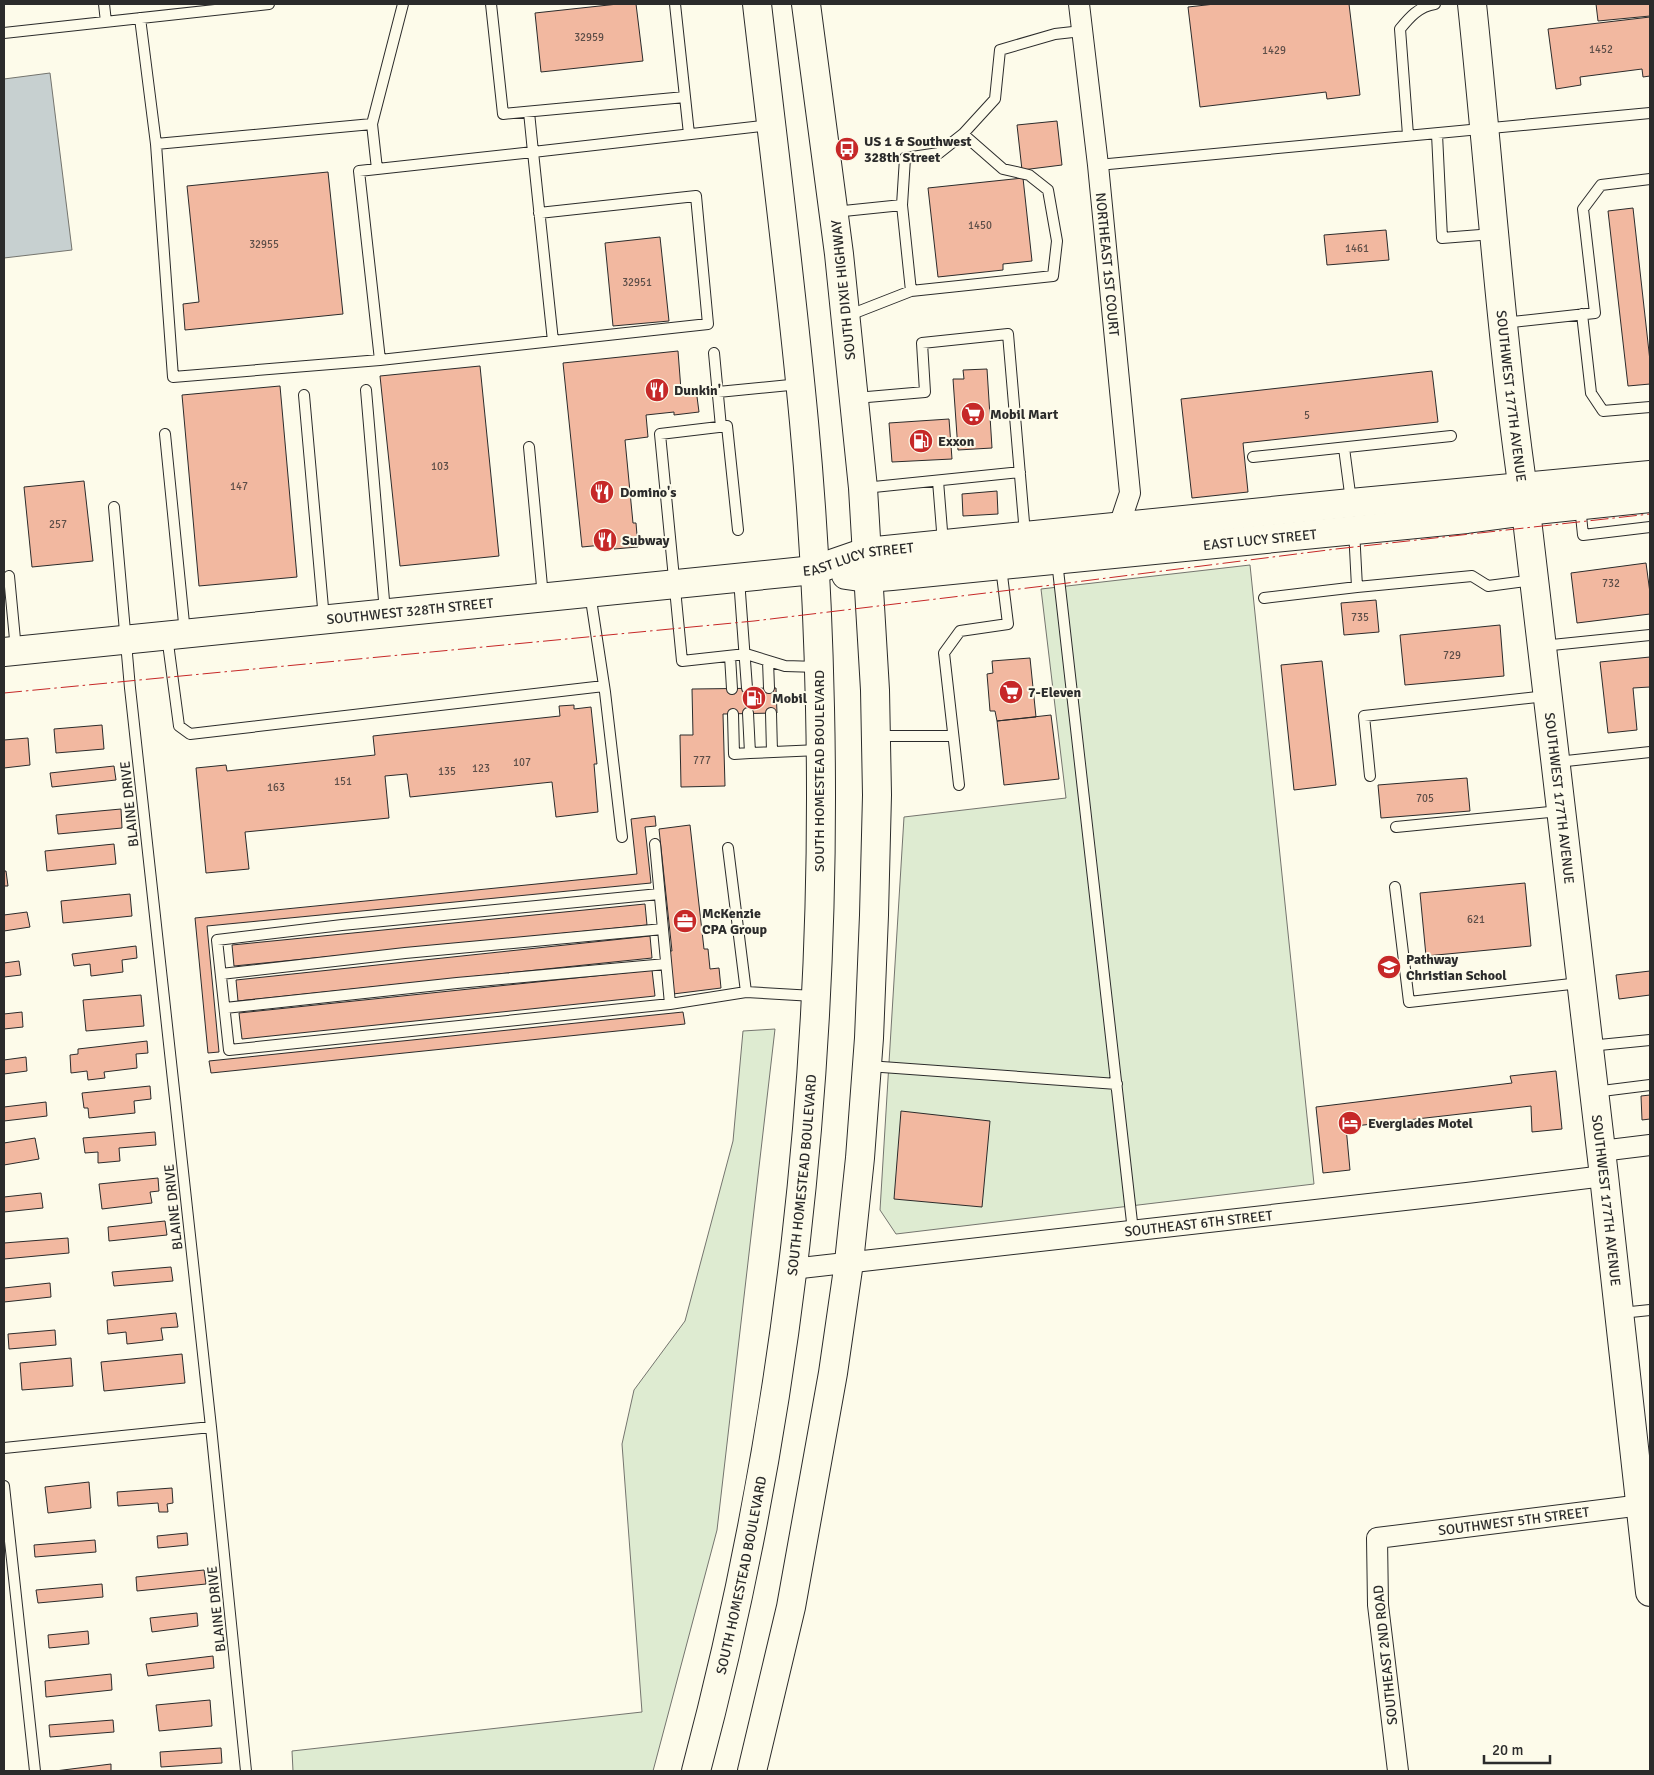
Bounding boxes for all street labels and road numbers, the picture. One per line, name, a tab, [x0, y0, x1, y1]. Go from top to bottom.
street label: NORTHEAST 1ST COURT	[1092, 192, 1123, 337]
street label: SOUTH DIXIE HIGHWAY	[828, 219, 859, 361]
street label: SOUTHWEST 177TH AVENUE	[1493, 309, 1530, 483]
street label: EAST LUCY STREET	[1202, 526, 1318, 554]
street label: EAST LUCY STREET	[802, 539, 915, 580]
street label: SOUTHWEST 328TH STREET	[326, 594, 494, 628]
street label: SOUTH HOMESTEAD BOULEVARD	[811, 670, 828, 872]
street label: SOUTHWEST 177TH AVENUE	[1541, 711, 1578, 885]
street label: BLAINE DRIVE	[117, 760, 142, 848]
street label: SOUTH HOMESTEAD BOULEVARD	[784, 1074, 820, 1277]
street label: SOUTHWEST 177TH AVENUE	[1588, 1114, 1624, 1287]
street label: BLAINE DRIVE	[161, 1163, 186, 1251]
street label: SOUTHEAST 6TH STREET	[1123, 1207, 1274, 1241]
street label: SOUTH HOMESTEAD BOULEVARD	[713, 1475, 770, 1676]
street label: SOUTHWEST 5TH STREET	[1437, 1504, 1591, 1539]
street label: BLAINE DRIVE	[204, 1565, 229, 1653]
street label: SOUTHEAST 2ND ROAD	[1370, 1584, 1401, 1726]

